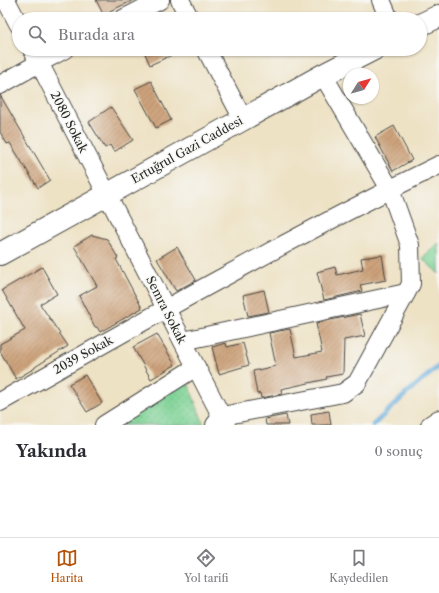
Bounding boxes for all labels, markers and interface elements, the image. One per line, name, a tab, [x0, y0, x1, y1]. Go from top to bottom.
search box	[12, 12, 427, 56]
icon: search	[26, 23, 48, 45]
text: Burada ara	[58, 25, 135, 44]
north arrow	[343, 68, 379, 104]
street label: 2080 Sokak	[48, 89, 92, 156]
street label: Ertuğrul Gazi Caddesi	[128, 112, 245, 186]
street label: Semra Sokak	[143, 273, 190, 347]
street label: 2039 Sokak	[50, 332, 116, 377]
text: Yakında	[16, 441, 87, 461]
text: 0 sonuç	[375, 443, 423, 459]
tab: Harita	[50, 547, 83, 585]
tab: Yol tarifi	[184, 547, 228, 585]
tab: Kaydedilen	[329, 547, 389, 585]

